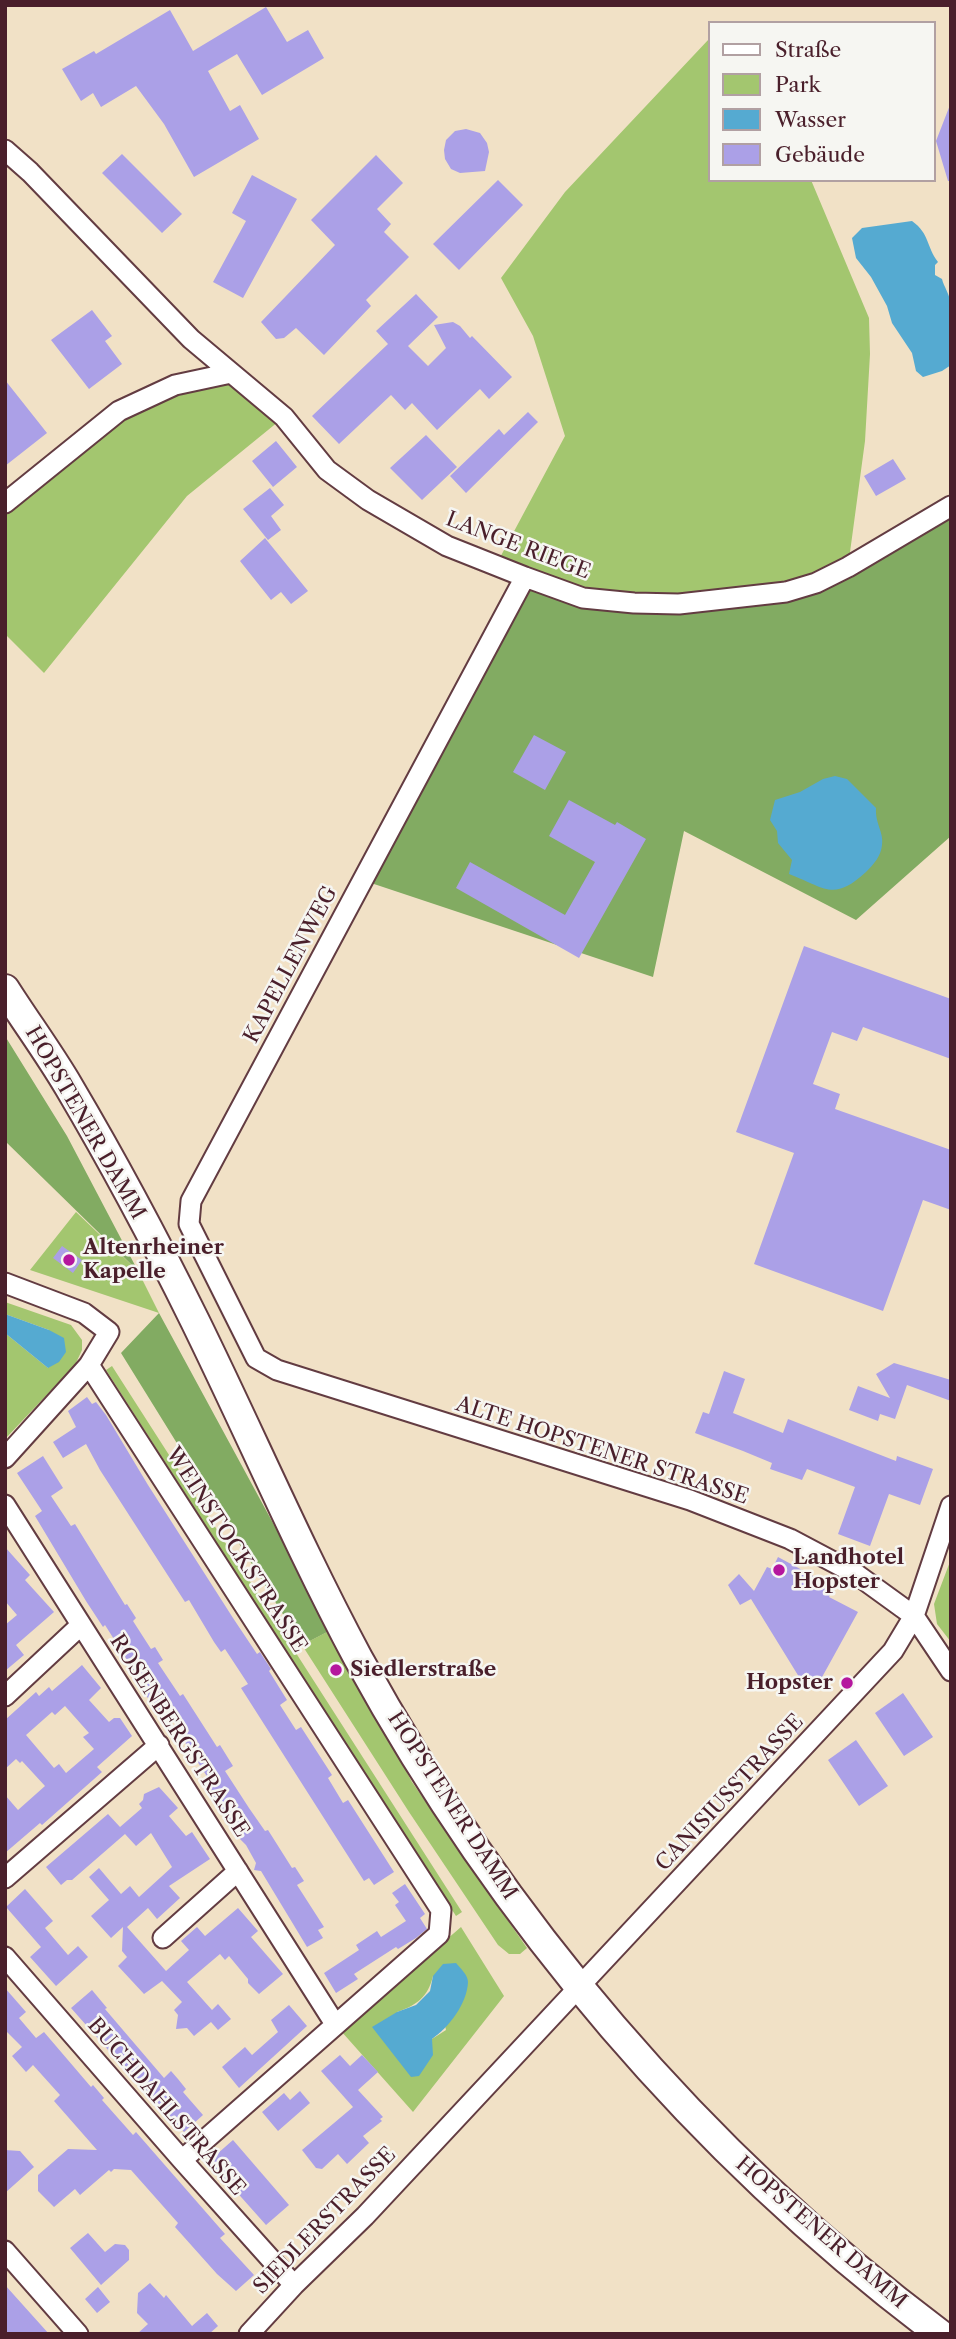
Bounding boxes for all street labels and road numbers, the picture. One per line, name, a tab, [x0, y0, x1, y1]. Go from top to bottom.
street label: LANGE RIEGE	[442, 507, 594, 585]
street label: KAPELLENWEG	[239, 882, 343, 1048]
street label: HOPSTENER DAMM	[19, 1022, 151, 1224]
street label: ALTE HOPSTENER STRASSE	[452, 1392, 752, 1510]
street label: WEINSTOCKSTRASSE	[160, 1443, 312, 1657]
street label: ROSENBERGSTRASSE	[104, 1630, 254, 1842]
street label: HOPSTENER DAMM	[382, 1707, 522, 1905]
street label: CANISIUSSTRASSE	[651, 1709, 809, 1877]
street label: BUCHDAHLSTRASSE	[82, 2013, 250, 2201]
street label: SIEDLERSTRASSE	[248, 2142, 402, 2300]
street label: HOPSTENER DAMM	[730, 2152, 912, 2314]

